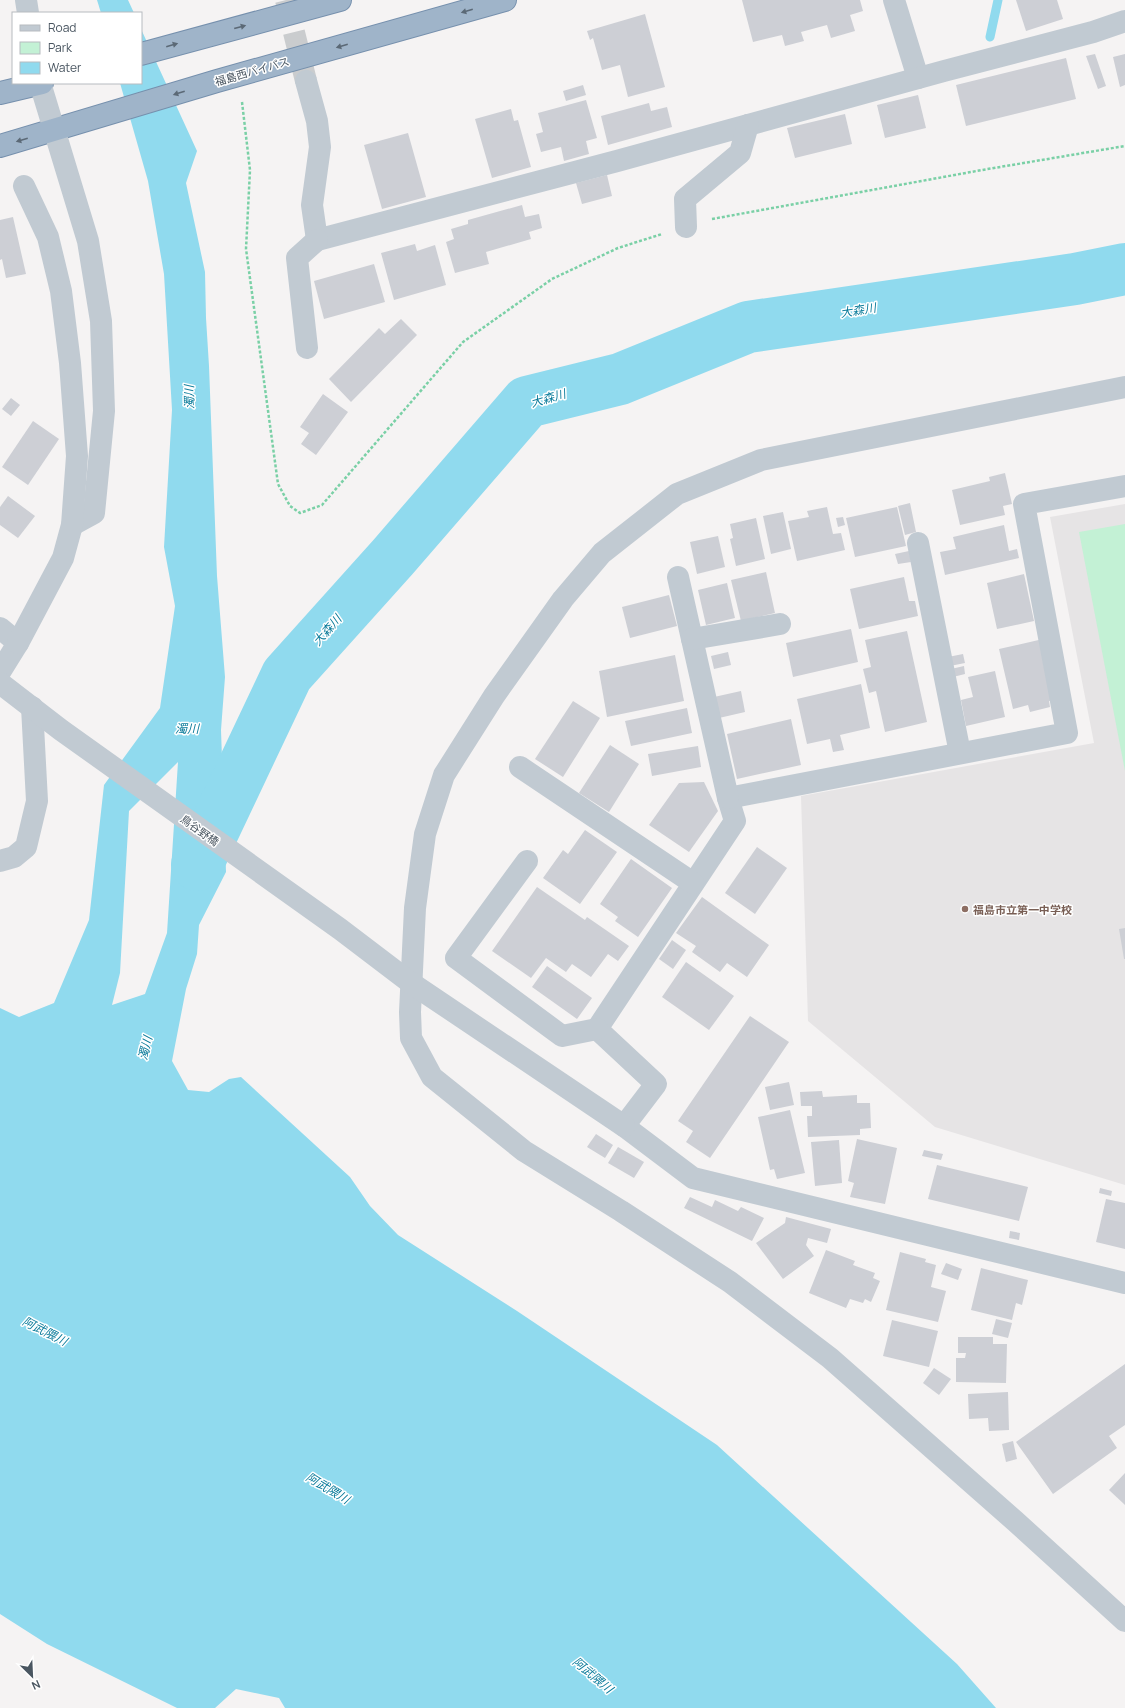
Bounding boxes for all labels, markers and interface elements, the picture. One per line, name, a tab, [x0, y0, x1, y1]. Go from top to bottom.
one-way arrow	[461, 8, 473, 14]
legend	[12, 12, 142, 84]
text: Road	[48, 19, 76, 36]
one-way arrow	[234, 24, 246, 30]
text: Park	[48, 39, 73, 56]
one-way arrow	[165, 42, 178, 48]
one-way arrow	[336, 43, 348, 49]
street label: 福島西バイパス	[213, 53, 291, 89]
text: Water	[48, 59, 82, 76]
one-way arrow	[173, 90, 185, 96]
one-way arrow	[16, 137, 28, 143]
water label: 大森川	[839, 298, 879, 321]
water label: 濁川	[180, 383, 198, 409]
water label: 大森川	[528, 384, 570, 411]
water label: 大森川	[309, 609, 347, 649]
water label: 濁川	[175, 720, 201, 737]
street label: 鳥谷野橋	[178, 811, 222, 849]
place label: 福島市立第一中学校	[973, 902, 1072, 917]
marker: 福島市立第一中学校	[960, 904, 970, 914]
water label: 濁川	[134, 1032, 157, 1062]
water label: 阿武隈川	[20, 1313, 72, 1350]
water label: 阿武隈川	[303, 1468, 355, 1509]
water label: 阿武隈川	[569, 1653, 618, 1698]
north arrow	[12, 1656, 52, 1696]
text: N	[30, 1677, 43, 1694]

